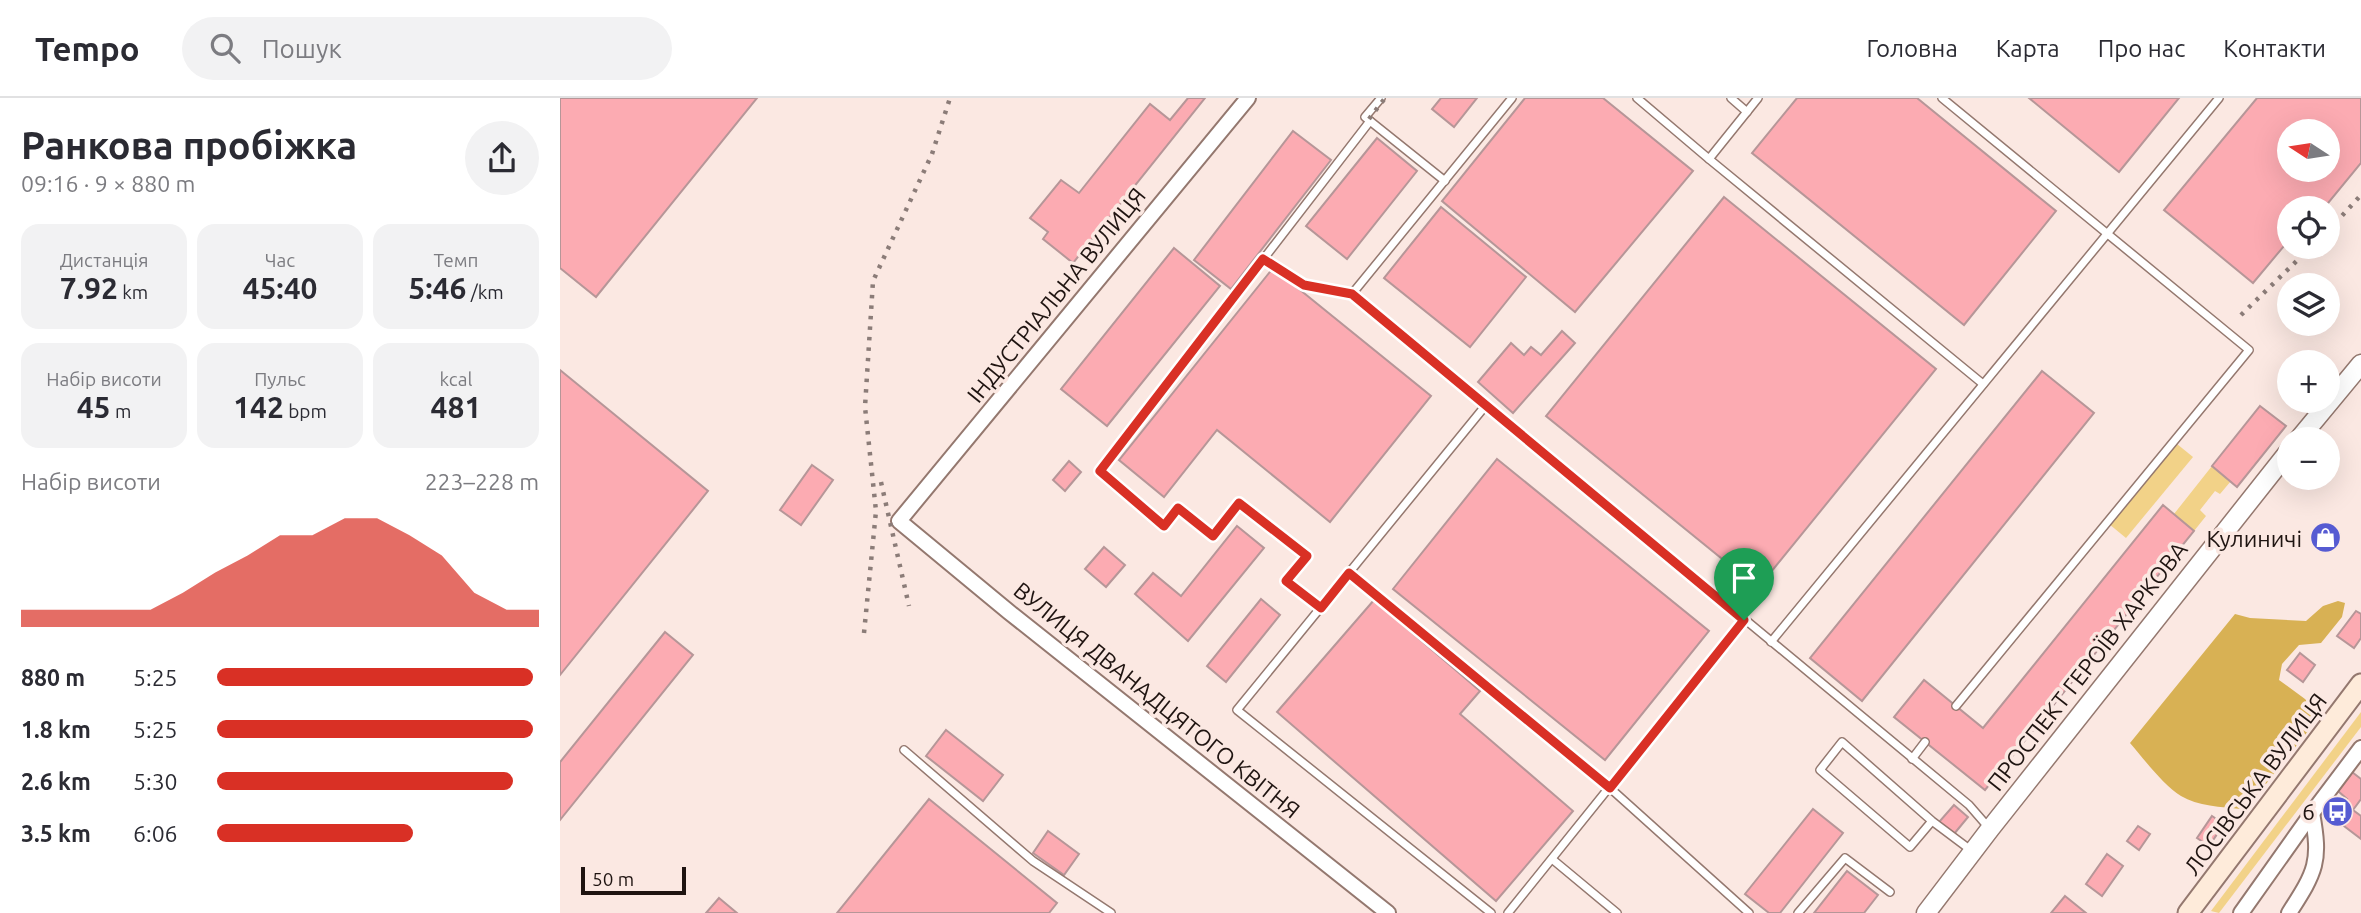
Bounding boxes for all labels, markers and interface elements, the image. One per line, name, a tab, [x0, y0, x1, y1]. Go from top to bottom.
search box	[182, 17, 672, 80]
icon: search	[206, 29, 244, 67]
text: Tempo	[35, 30, 140, 67]
text: Пошук	[262, 34, 342, 63]
text: Головна	[1866, 35, 1958, 62]
text: Карта	[1996, 35, 2060, 62]
text: Про нас	[2098, 35, 2185, 62]
text: Контакти	[2223, 35, 2326, 62]
north arrow	[2277, 119, 2340, 182]
map controls	[2277, 119, 2340, 490]
button: share	[465, 121, 539, 195]
text: Ранкова пробіжка	[21, 124, 357, 166]
text: 09:16 · 9 × 880 m	[21, 171, 195, 196]
street label: ІНДУСТРІАЛЬНА ВУЛИЦЯ	[962, 183, 1150, 407]
button: locate	[2277, 196, 2340, 259]
text: Дистанція	[60, 249, 148, 271]
text: Час	[265, 249, 295, 271]
text: Темп	[434, 249, 478, 271]
text: 7.92	[60, 271, 118, 305]
text: 45:40	[242, 271, 318, 305]
text: 5:46	[408, 271, 466, 305]
button: layers	[2277, 273, 2340, 336]
text: km	[118, 281, 148, 303]
text: /km	[466, 281, 504, 303]
button: +	[2277, 350, 2340, 413]
text: Набір висоти	[46, 368, 162, 390]
text: Пульс	[254, 368, 306, 390]
text: kcal	[440, 368, 472, 390]
text: 45	[77, 390, 111, 424]
text: 142	[233, 390, 284, 424]
text: 481	[431, 390, 481, 424]
text: m	[111, 400, 131, 422]
text: bpm	[284, 400, 327, 422]
button: −	[2277, 427, 2340, 490]
text: Набір висоти	[21, 469, 161, 494]
text: 223–228 m	[425, 469, 539, 494]
shop icon: Кулиничі	[2308, 521, 2342, 555]
place label: Кулиничі	[2206, 526, 2302, 551]
street label: ПРОСПЕКТ ГЕРОЇВ ХАРКОВА	[1982, 537, 2192, 795]
pin	[1714, 548, 1774, 620]
icon: arrive	[1725, 559, 1763, 597]
street label: ВУЛИЦЯ ДВАНАДЦЯТОГО КВІТНЯ	[1009, 577, 1305, 823]
text: 880 m	[21, 665, 85, 690]
text: 5:25	[133, 665, 178, 690]
street label: ЛОСІВСЬКА ВУЛИЦЯ	[2179, 689, 2331, 879]
text: 1.8 km	[21, 717, 91, 742]
text: 5:25	[133, 717, 178, 742]
text: 2.6 km	[21, 769, 91, 794]
text: 5:30	[133, 769, 178, 794]
bus stop icon: 6	[2321, 794, 2355, 828]
place label: 6	[2302, 799, 2315, 824]
text: 3.5 km	[21, 821, 91, 846]
text: 6:06	[133, 821, 178, 846]
scale bar	[581, 864, 686, 896]
text: 50 m	[592, 868, 634, 890]

